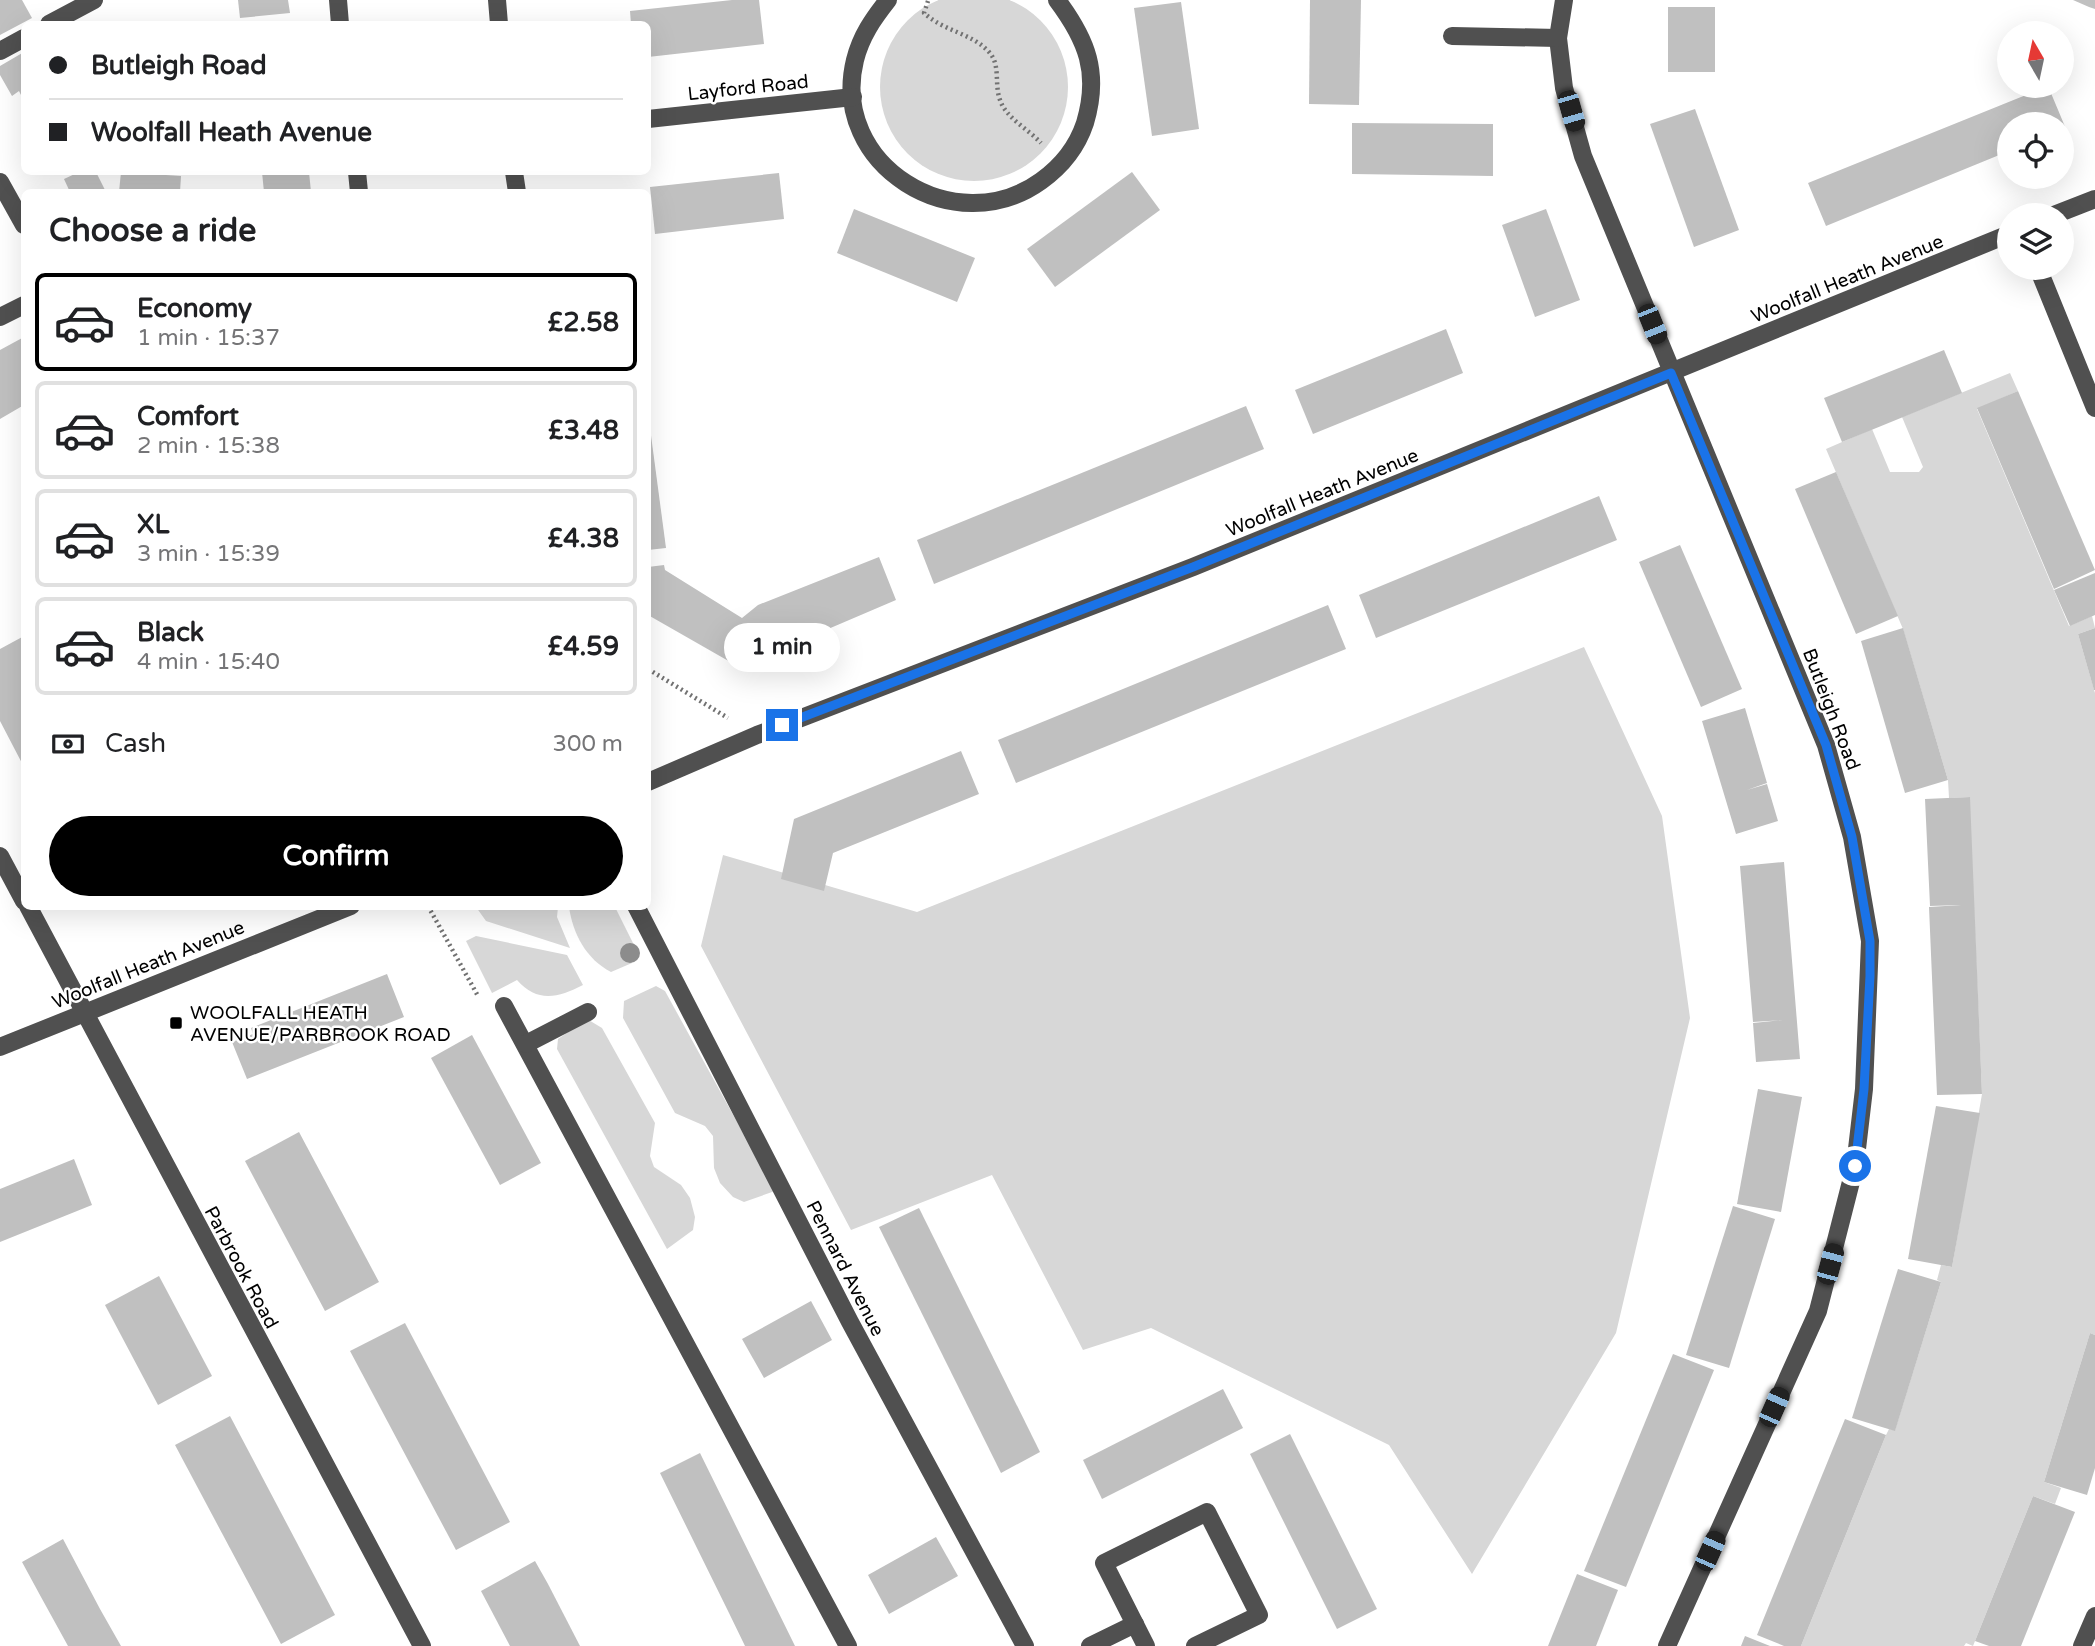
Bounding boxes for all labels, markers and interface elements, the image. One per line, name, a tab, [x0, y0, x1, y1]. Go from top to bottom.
north arrow	[1997, 21, 2074, 98]
map controls	[1997, 21, 2074, 280]
text: Butleigh Road	[91, 50, 267, 81]
street label: Layford Road	[686, 71, 810, 105]
car	[1556, 88, 1587, 134]
button: locate	[1997, 112, 2074, 189]
text: Woolfall Heath Avenue	[91, 117, 372, 148]
button: layers	[1997, 203, 2074, 280]
text: Choose a ride	[49, 212, 256, 250]
street label: Woolfall Heath Avenue	[1748, 230, 1947, 328]
icon: car	[53, 291, 116, 354]
text: Economy	[137, 293, 252, 324]
car	[1635, 301, 1670, 347]
text: £2.58	[548, 307, 619, 338]
text: 1 min · 15:37	[137, 324, 280, 352]
icon: car	[53, 399, 116, 462]
text: Comfort	[137, 401, 239, 432]
text: £3.48	[548, 415, 619, 446]
text: 2 min · 15:38	[137, 432, 280, 460]
street label: Woolfall Heath Avenue	[1223, 444, 1422, 542]
icon: car	[53, 507, 116, 570]
text: XL	[137, 509, 169, 540]
text: £4.38	[548, 523, 619, 554]
text: 3 min · 15:39	[137, 540, 280, 568]
icon: car	[53, 615, 116, 678]
text: Black	[137, 617, 204, 648]
callout: 1 min	[724, 624, 840, 672]
text: £4.59	[548, 631, 619, 662]
text: 1 min	[751, 633, 813, 661]
street label: Butleigh Road	[1798, 646, 1864, 773]
text: 4 min · 15:40	[137, 648, 280, 676]
route end	[766, 709, 798, 741]
icon: cash	[49, 725, 87, 763]
text: Cash	[105, 728, 166, 759]
text: 300 m	[553, 730, 623, 758]
button: Confirm	[49, 816, 623, 896]
street label: Woolfall Heath Avenue	[49, 916, 248, 1014]
place label: WOOLFALL HEATH AVENUE/PARBROOK ROAD	[190, 1002, 451, 1046]
marker: WOOLFALL HEATH AVENUE/PARBROOK ROAD	[168, 1015, 184, 1031]
route start	[1839, 1150, 1871, 1182]
street label: Pennard Avenue	[801, 1197, 889, 1340]
street label: Parbrook Road	[200, 1203, 283, 1332]
car	[1815, 1241, 1846, 1287]
car	[1756, 1384, 1793, 1430]
car	[1692, 1528, 1729, 1574]

